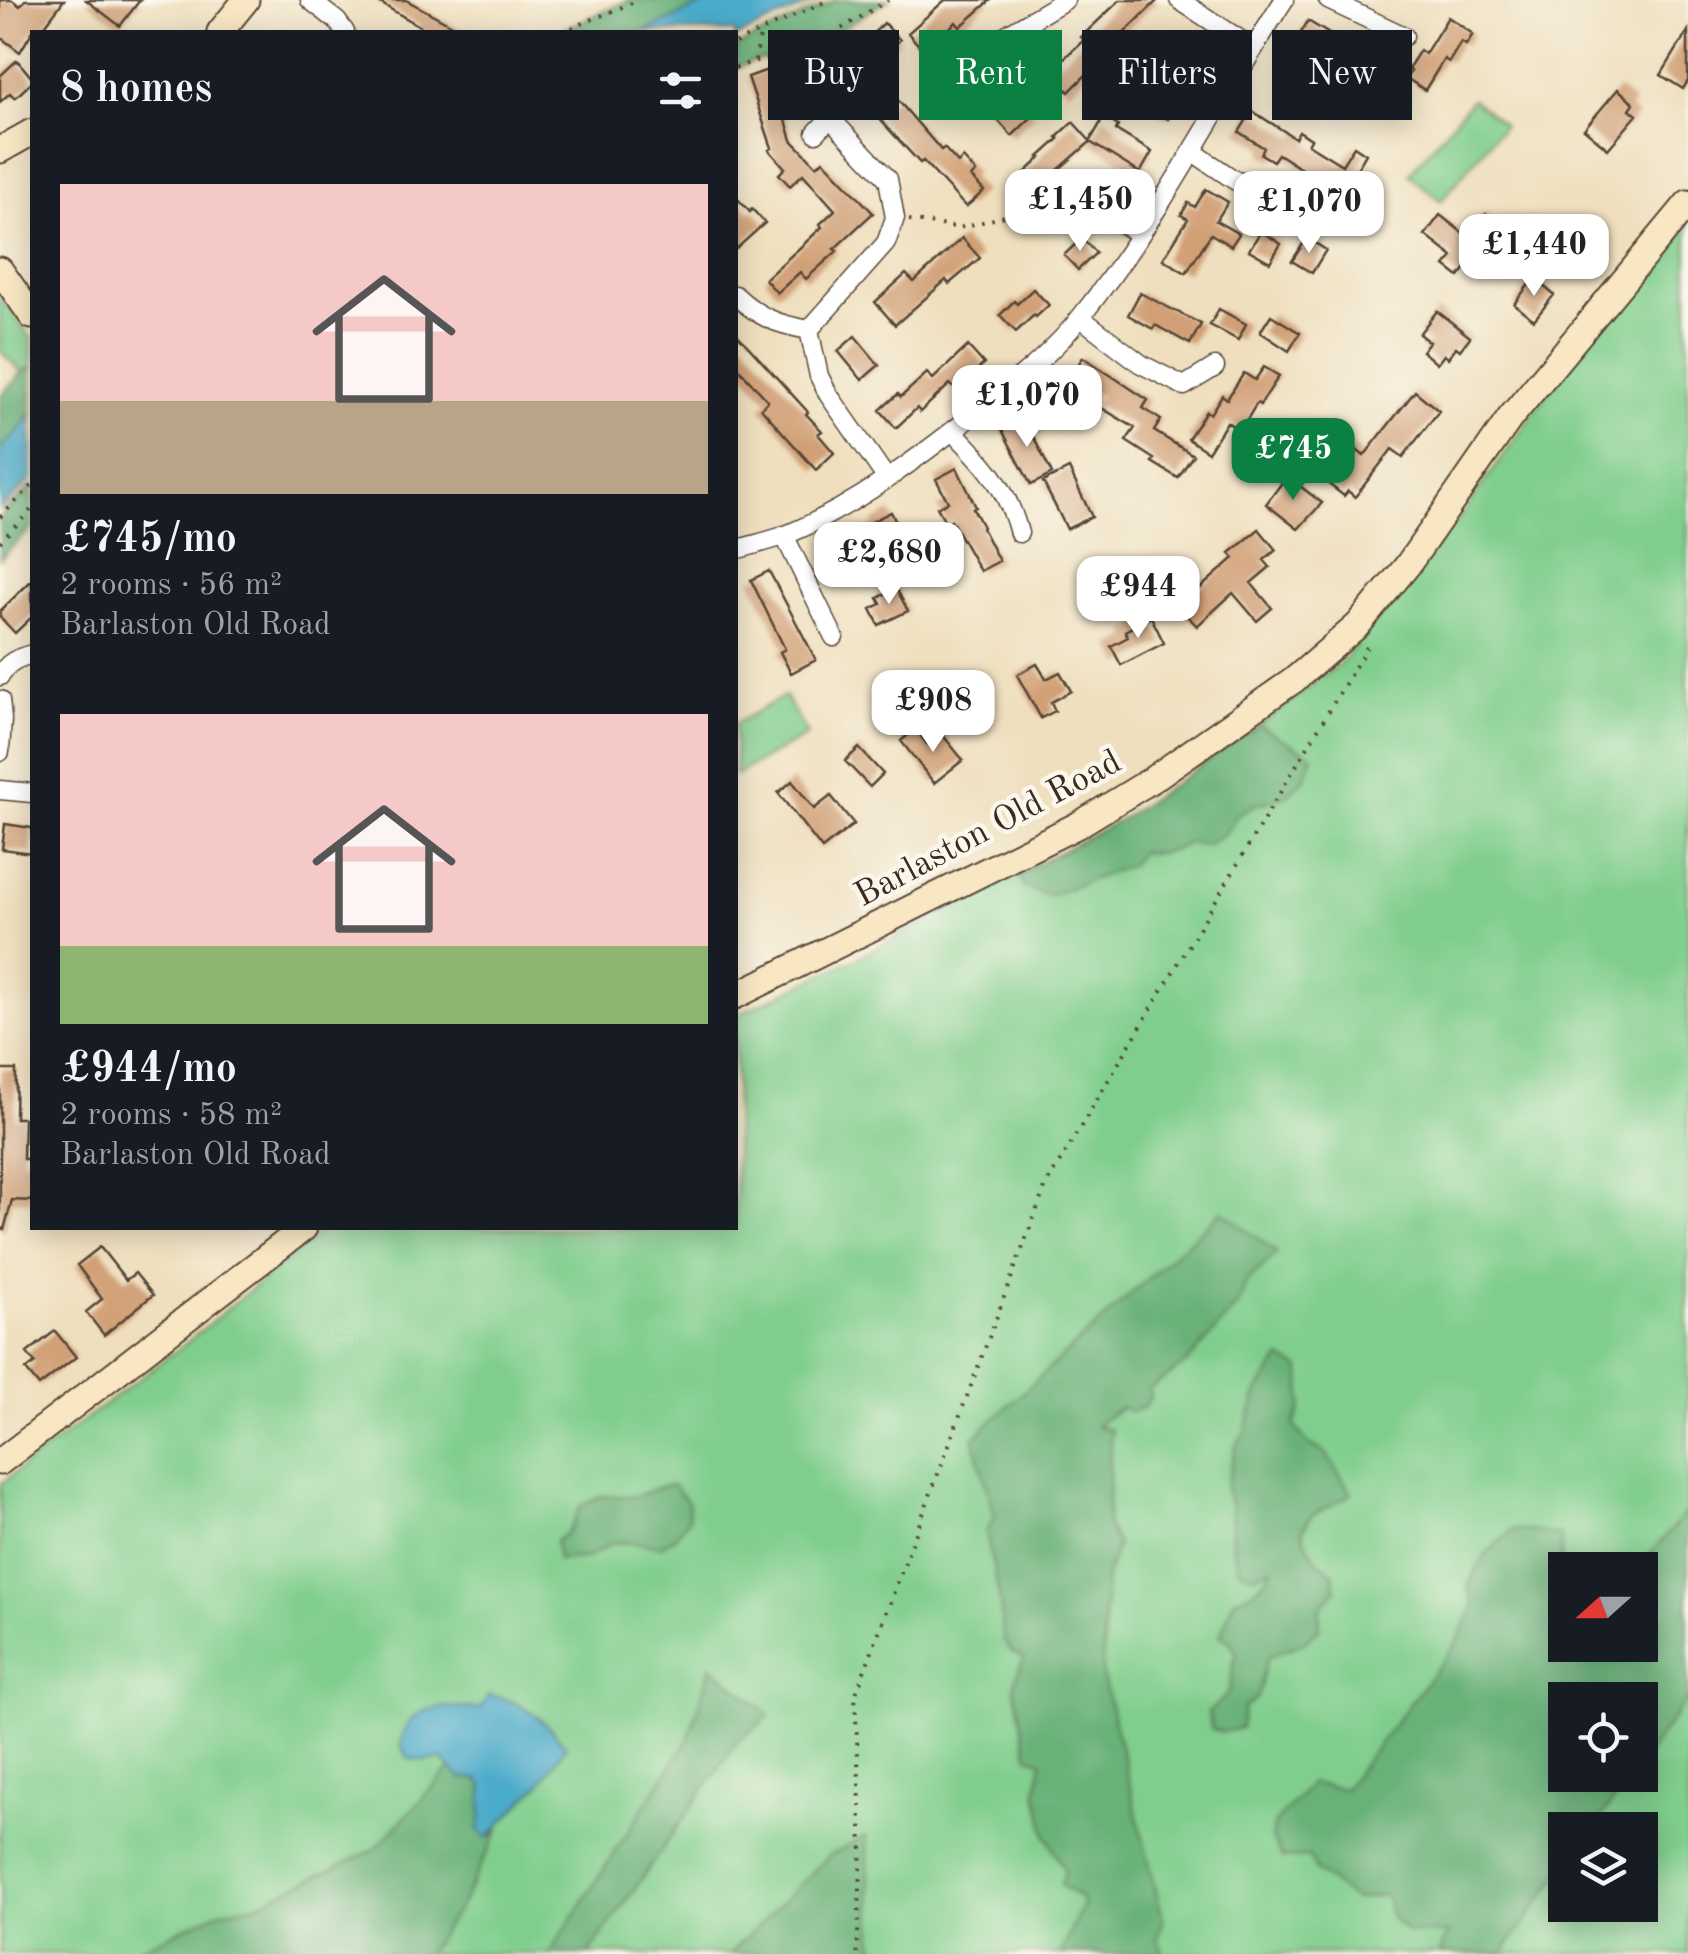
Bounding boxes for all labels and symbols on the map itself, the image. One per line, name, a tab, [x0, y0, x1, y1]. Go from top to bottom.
pin: £1,450	[999, 169, 1161, 254]
pin: £1,070	[1228, 171, 1390, 256]
pin: £1,440	[1453, 214, 1615, 299]
pin: £1,070	[946, 365, 1108, 450]
pin: £745	[1234, 418, 1352, 503]
pin: £2,680	[808, 522, 970, 607]
pin: £944	[1079, 556, 1197, 641]
pin: £908	[874, 670, 992, 755]
street label: Barlaston Old Road	[849, 744, 1127, 914]
north arrow	[1548, 1552, 1658, 1662]

